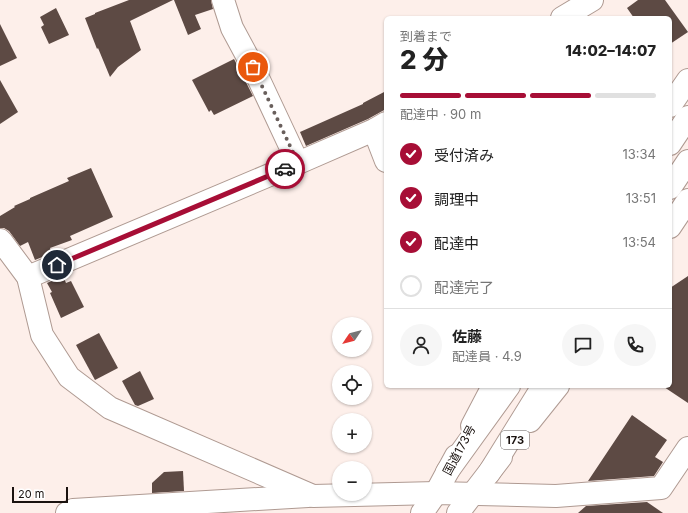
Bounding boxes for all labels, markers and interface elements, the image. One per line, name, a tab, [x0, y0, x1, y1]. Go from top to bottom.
text: 到着まで	[400, 28, 452, 44]
text: 14:02–14:07	[565, 41, 656, 60]
text: 2 分	[400, 44, 448, 75]
pin	[236, 50, 270, 84]
icon: bag	[242, 56, 264, 78]
text: 配達中 · 90 m	[400, 106, 481, 122]
icon: check	[400, 143, 422, 165]
text: 受付済み	[434, 146, 494, 165]
text: 13:34	[623, 146, 656, 162]
courier	[265, 149, 305, 189]
icon: car	[274, 158, 296, 180]
icon: check	[400, 187, 422, 209]
text: 調理中	[434, 190, 479, 209]
text: 13:51	[626, 190, 656, 206]
icon: check	[400, 231, 422, 253]
text: 配達中	[434, 234, 479, 253]
text: 13:54	[623, 234, 656, 250]
pin	[40, 248, 74, 282]
icon: home	[46, 254, 68, 276]
text: 配達完了	[434, 278, 494, 297]
north arrow	[332, 317, 372, 357]
map controls	[332, 317, 372, 501]
button: person	[400, 324, 442, 366]
button: chat	[562, 324, 604, 366]
button: phone	[614, 324, 656, 366]
text: 佐藤	[452, 327, 482, 346]
text: 配達員 · 4.9	[452, 348, 522, 364]
button: locate	[332, 365, 372, 405]
button: +	[332, 413, 372, 453]
street label: 国道173号	[439, 422, 479, 478]
road number: 173	[501, 431, 529, 449]
button: −	[332, 461, 372, 501]
scale bar	[12, 485, 68, 504]
text: 20 m	[18, 487, 44, 501]

